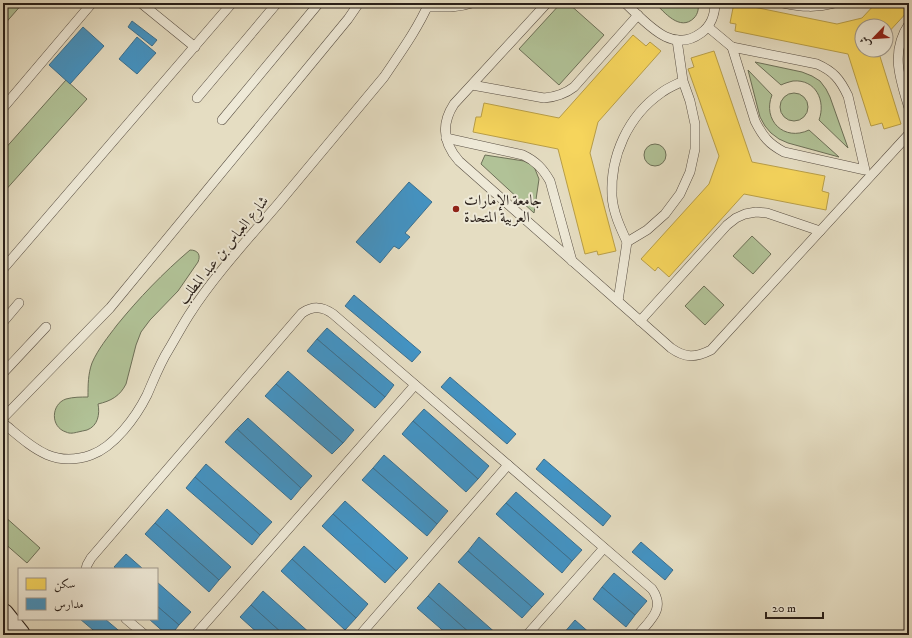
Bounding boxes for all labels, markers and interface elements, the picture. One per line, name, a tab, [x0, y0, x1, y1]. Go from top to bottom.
north arrow	[854, 18, 894, 58]
text: ش	[857, 34, 874, 50]
place label: جامعة الإمارات العربية المتحدة	[464, 191, 542, 227]
street label: شارع العباس بن عبد المطلب	[174, 192, 275, 310]
marker: جامعة الإمارات العربية المتحدة	[451, 204, 461, 214]
legend	[18, 568, 158, 620]
text: سكن	[54, 577, 75, 593]
scale bar	[766, 594, 823, 620]
text: مدارس	[54, 597, 84, 612]
text: 20 m	[772, 601, 796, 616]

